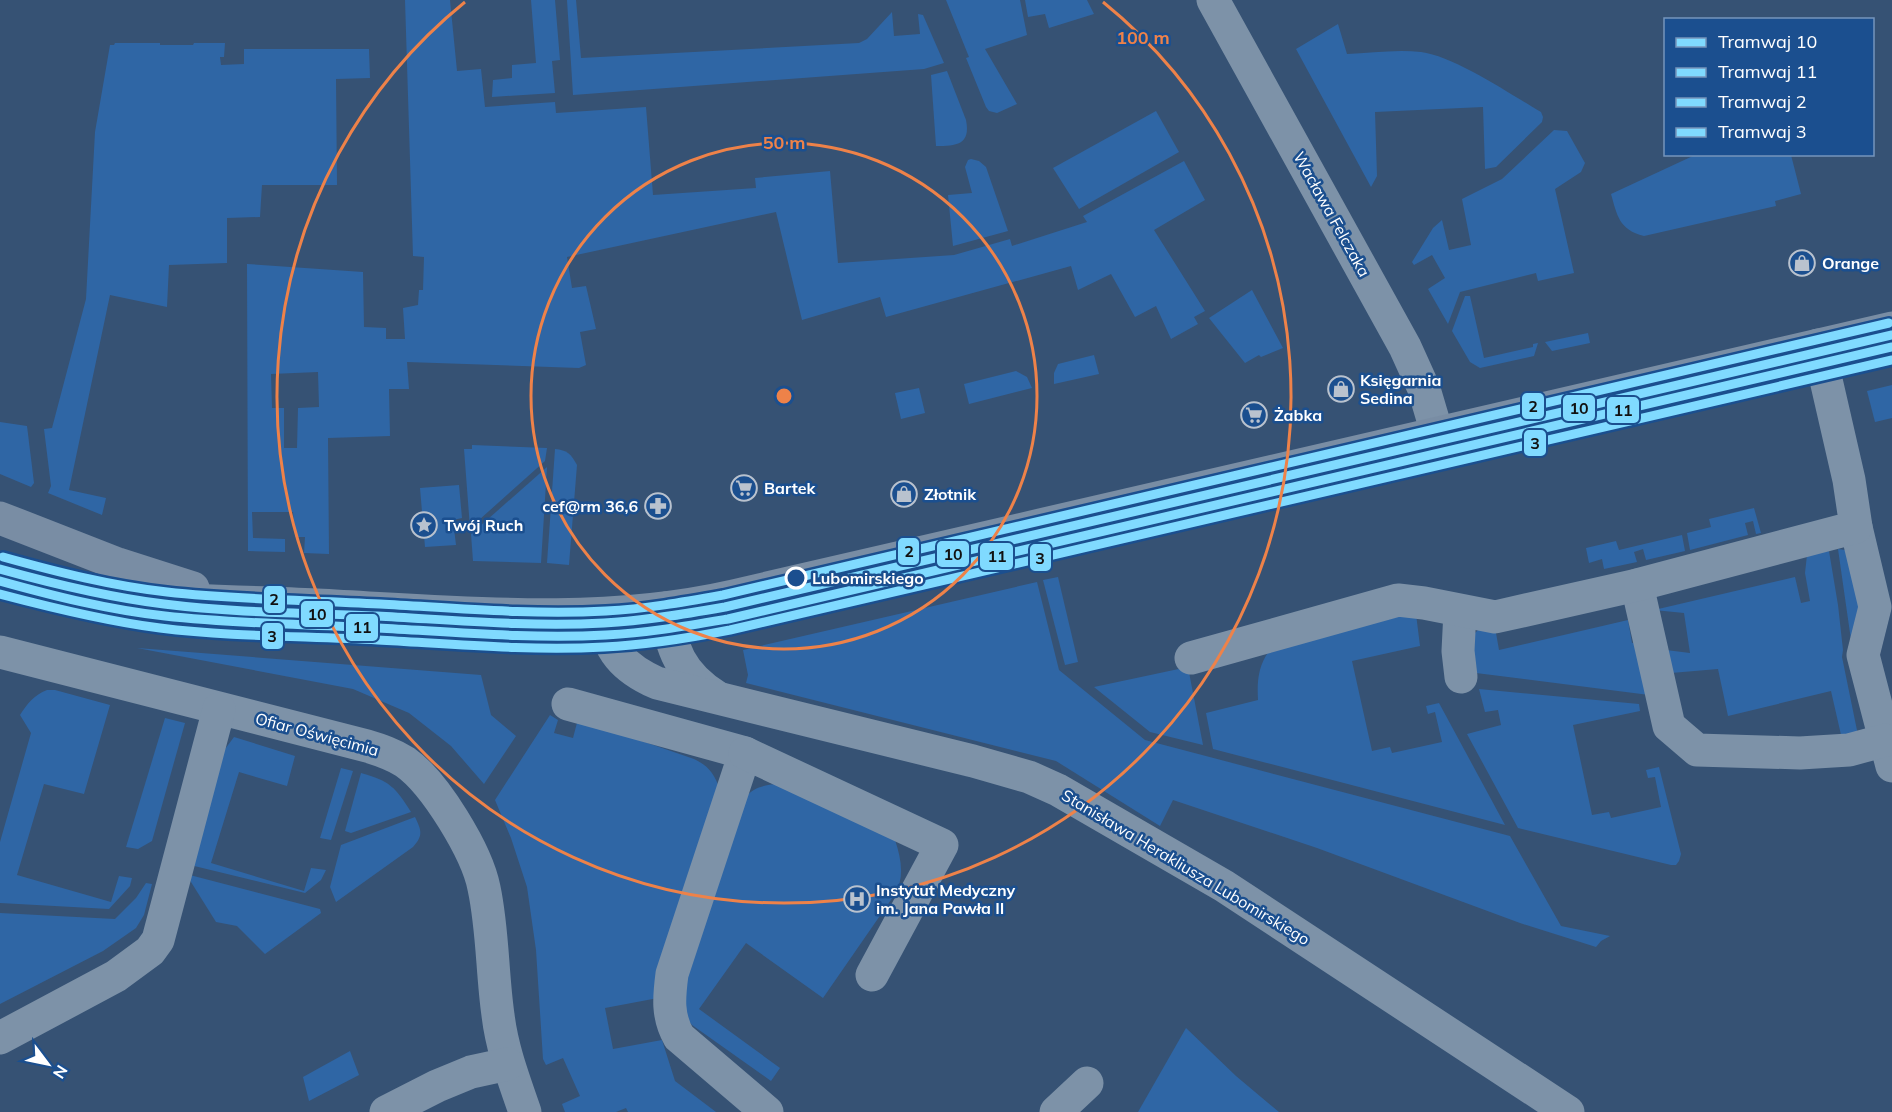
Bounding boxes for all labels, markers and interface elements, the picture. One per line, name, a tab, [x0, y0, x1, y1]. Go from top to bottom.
legend	[1664, 18, 1874, 156]
text: 100 m	[1116, 26, 1170, 49]
text: Tramwaj 10	[1718, 30, 1817, 53]
text: Tramwaj 11	[1718, 60, 1817, 83]
text: Tramwaj 2	[1718, 90, 1807, 113]
text: Tramwaj 3	[1718, 120, 1807, 143]
text: 50 m	[763, 131, 805, 154]
street label: Wacława Felczaka	[1289, 148, 1375, 280]
shop icon: Orange	[1787, 248, 1817, 278]
place label: Orange	[1822, 253, 1879, 273]
place label: Księgarnia Sedina	[1360, 370, 1441, 408]
shop icon: Księgarnia Sedina	[1326, 374, 1356, 404]
centre of rings	[774, 386, 794, 406]
line badge: 2	[1521, 392, 1545, 420]
line badge: 10	[1562, 394, 1596, 422]
text: 2	[1528, 396, 1538, 416]
line badge: 11	[1606, 396, 1640, 424]
text: 10	[1569, 398, 1589, 418]
supermarket icon: Żabka	[1239, 400, 1269, 430]
text: 11	[1613, 400, 1633, 420]
place label: Żabka	[1274, 405, 1322, 425]
line badge: 3	[1523, 429, 1547, 457]
text: 3	[1530, 433, 1540, 453]
supermarket icon: Bartek	[729, 473, 759, 503]
place label: Bartek	[764, 478, 816, 498]
shop icon: Złotnik	[889, 479, 919, 509]
place label: Złotnik	[924, 484, 977, 504]
pharmacy icon: cef@rm 36,6	[643, 491, 673, 521]
place label: cef@rm 36,6	[542, 496, 638, 516]
place icon: Twój Ruch	[409, 510, 439, 540]
place label: Twój Ruch	[444, 515, 523, 535]
line badge: 2	[897, 537, 920, 566]
line badge: 10	[936, 540, 970, 568]
text: 2	[904, 541, 914, 561]
line badge: 11	[979, 542, 1014, 571]
line badge: 3	[1029, 543, 1052, 572]
text: 10	[943, 544, 963, 564]
text: 11	[987, 546, 1007, 566]
text: 3	[1035, 548, 1045, 568]
marker: Lubomirskiego	[785, 567, 807, 589]
place label: Lubomirskiego	[812, 568, 924, 588]
line badge: 2	[263, 585, 286, 614]
text: 2	[269, 589, 279, 609]
line badge: 10	[300, 600, 334, 628]
text: 10	[307, 604, 327, 624]
line badge: 11	[345, 613, 379, 642]
text: 11	[352, 617, 372, 637]
line badge: 3	[261, 622, 284, 650]
text: 3	[267, 626, 277, 646]
street label: Ofiar Oświęcimia	[253, 708, 381, 760]
street label: Stanisława Herakliusza Lubomirskiego	[1058, 785, 1314, 949]
place label: Instytut Medyczny im. Jana Pawła II	[876, 880, 1015, 918]
hospital icon: Instytut Medyczny im. Jana Pawła II	[842, 884, 872, 914]
north arrow	[18, 1034, 78, 1094]
text: N	[49, 1062, 72, 1082]

